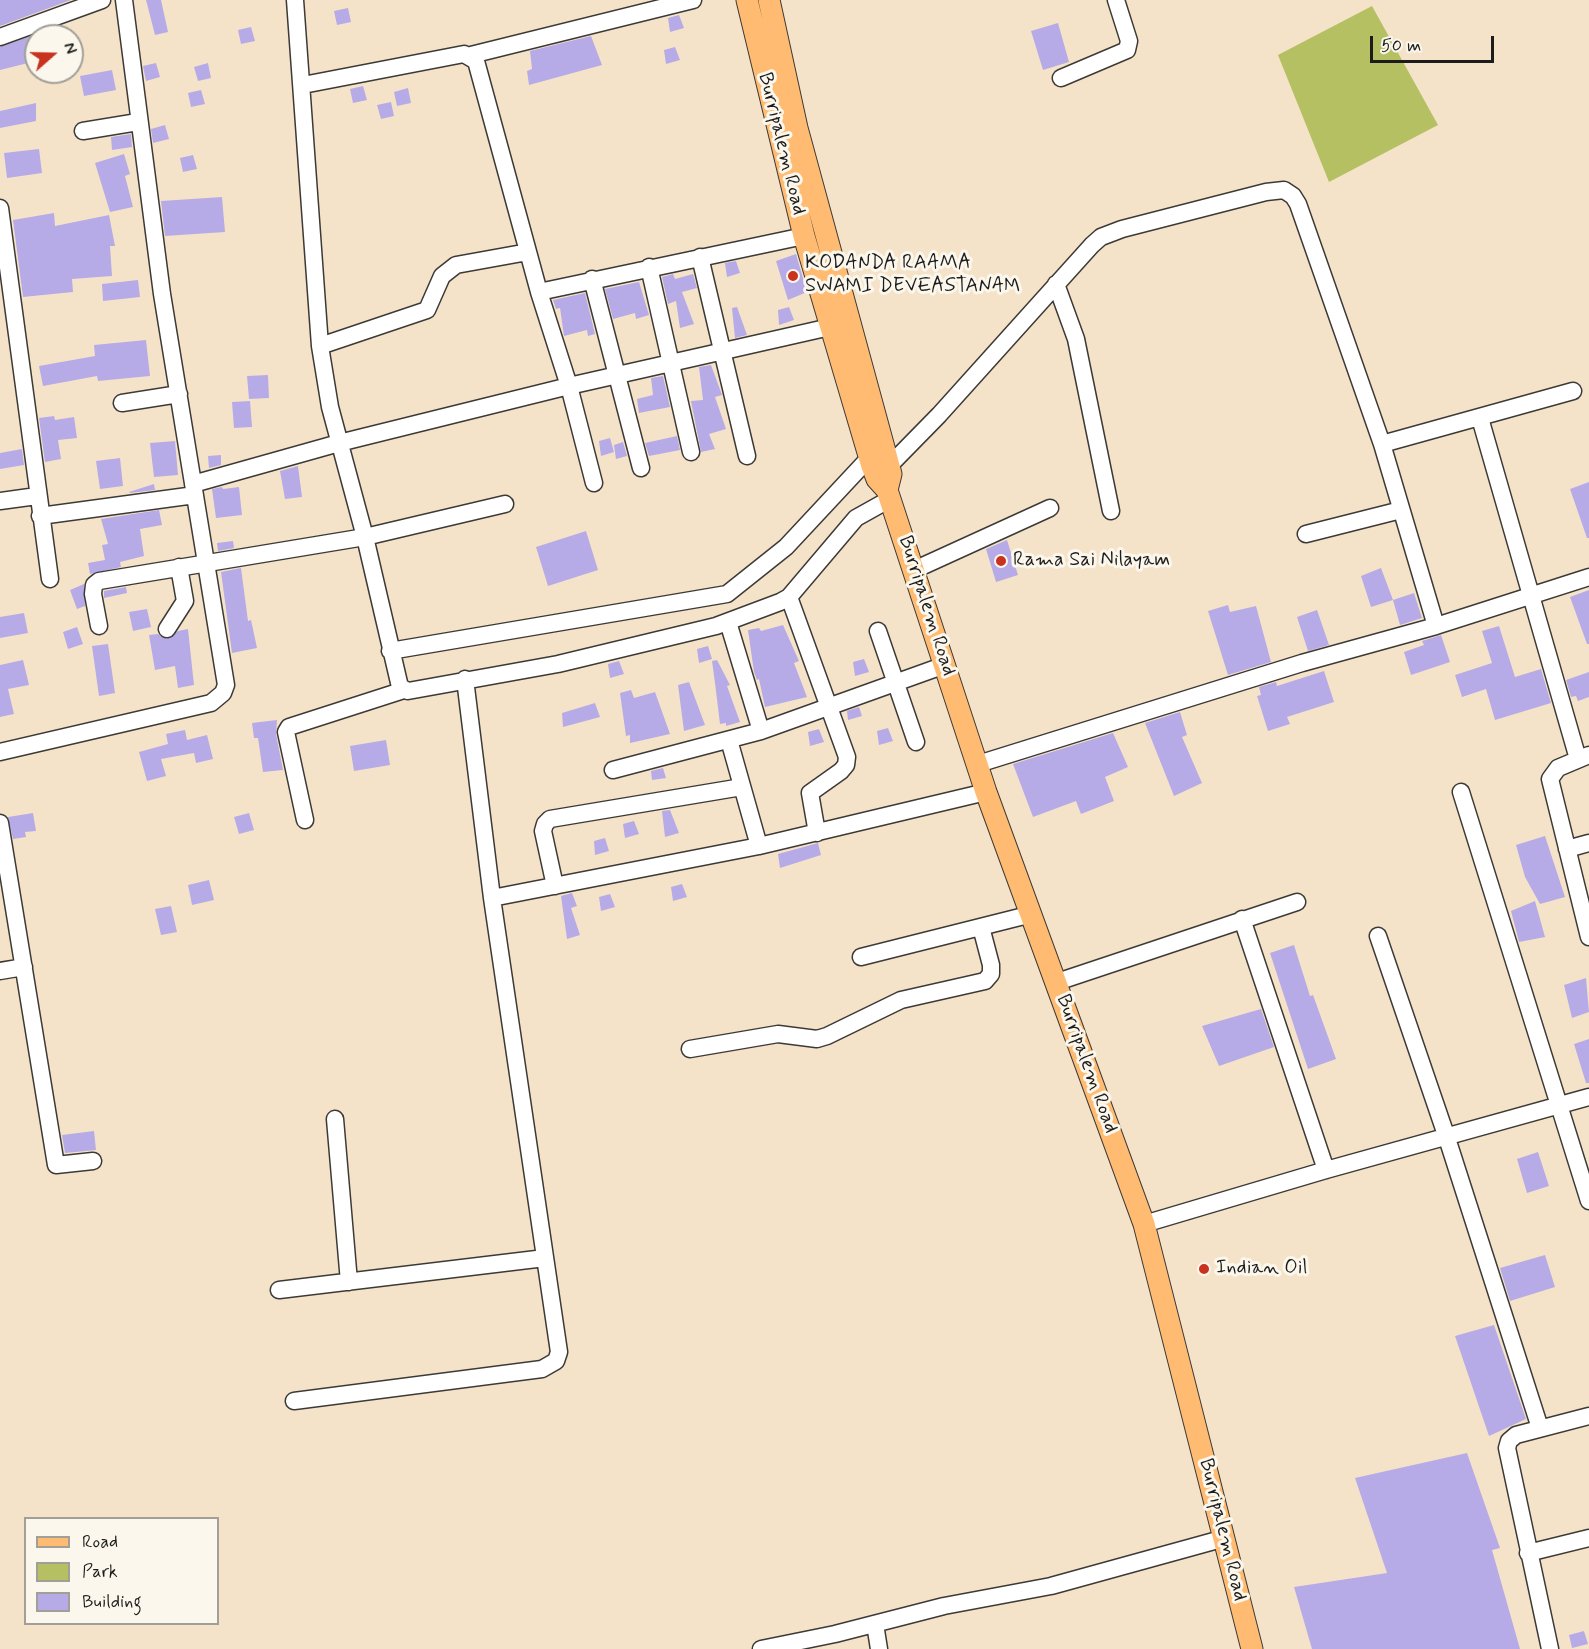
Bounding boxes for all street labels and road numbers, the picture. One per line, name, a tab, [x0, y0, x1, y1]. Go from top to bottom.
street label: Burripalem Road	[752, 70, 810, 218]
street label: Burripalem Road	[892, 533, 960, 679]
street label: Burripalem Road	[1050, 991, 1122, 1137]
street label: Burripalem Road	[1193, 1456, 1251, 1604]

